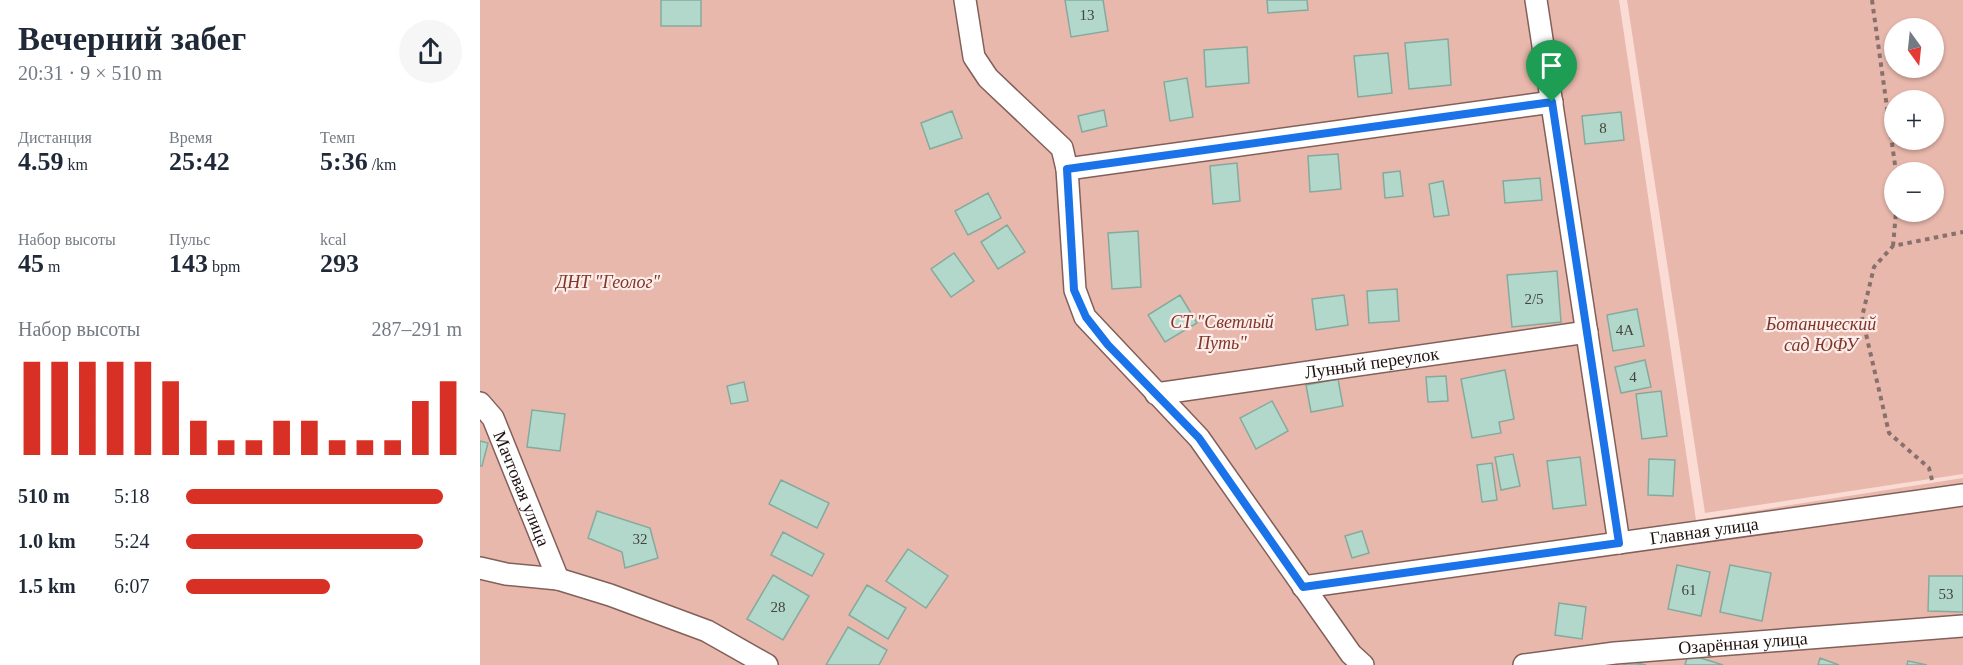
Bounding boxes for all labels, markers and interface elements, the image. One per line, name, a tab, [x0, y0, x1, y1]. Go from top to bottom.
house number: 13	[1080, 7, 1095, 23]
north arrow	[1884, 18, 1944, 78]
map controls	[1884, 18, 1944, 222]
button: share	[399, 20, 462, 83]
text: Вечерний забег	[18, 21, 246, 57]
pin	[1526, 40, 1577, 102]
icon: arrive	[1535, 49, 1568, 82]
text: 20:31 · 9 × 510 m	[18, 62, 162, 84]
button: +	[1884, 90, 1944, 150]
house number: 8	[1599, 120, 1607, 136]
text: Дистанция	[18, 129, 92, 146]
text: Время	[169, 129, 212, 146]
text: Темп	[320, 129, 355, 146]
text: 4.59	[18, 147, 64, 176]
text: 25:42	[169, 147, 230, 176]
text: 5:36	[320, 147, 368, 176]
text: km	[64, 156, 88, 173]
text: /km	[368, 156, 397, 173]
button: −	[1884, 162, 1944, 222]
text: Набор высоты	[18, 231, 116, 248]
text: Пульс	[169, 231, 210, 248]
text: kcal	[320, 231, 347, 248]
text: 45	[18, 249, 44, 278]
text: 143	[169, 249, 208, 278]
text: 293	[320, 249, 359, 278]
text: m	[44, 258, 60, 275]
text: bpm	[208, 258, 240, 275]
park label: ДНТ "Геолог"	[554, 272, 661, 292]
house number: 2/5	[1524, 291, 1544, 307]
park label: СТ "Светлый Путь"	[1170, 312, 1274, 353]
park label: Ботанический сад ЮФУ	[1765, 314, 1876, 355]
text: Набор высоты	[18, 318, 140, 340]
text: 287–291 m	[371, 318, 462, 340]
house number: 4А	[1616, 322, 1634, 338]
street label: Лунный переулок	[1303, 343, 1440, 382]
house number: 4	[1629, 369, 1637, 385]
street label: Мачтовая улица	[489, 428, 554, 549]
text: 510 m	[18, 485, 70, 507]
text: 5:18	[114, 485, 150, 507]
street label: Главная улица	[1649, 514, 1760, 549]
text: 1.0 km	[18, 530, 76, 552]
text: 5:24	[114, 530, 150, 552]
house number: 32	[633, 531, 648, 547]
text: 1.5 km	[18, 575, 76, 597]
text: 6:07	[114, 575, 150, 597]
house number: 61	[1682, 582, 1697, 598]
house number: 53	[1939, 586, 1954, 602]
house number: 28	[771, 599, 786, 615]
street label: Озарённая улица	[1677, 628, 1808, 658]

